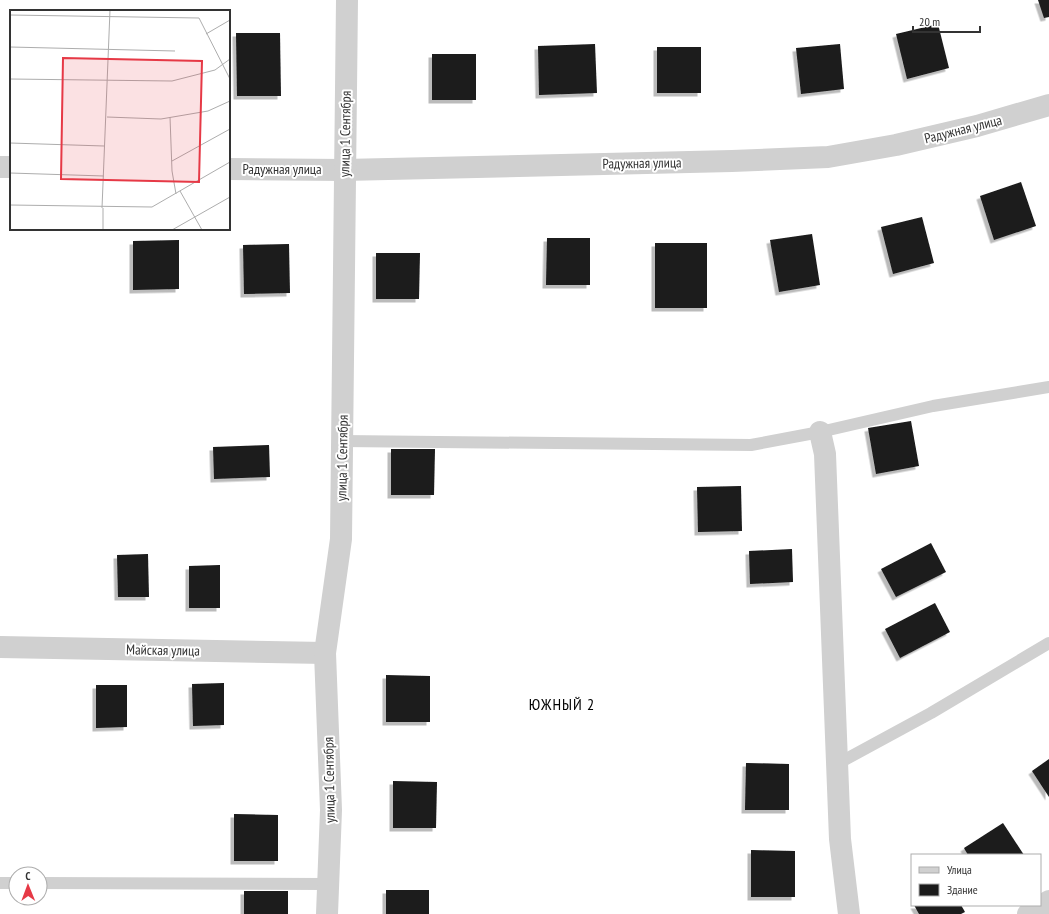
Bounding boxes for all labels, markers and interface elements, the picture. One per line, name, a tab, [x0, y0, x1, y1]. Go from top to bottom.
scale bar	[913, 8, 980, 34]
inset map	[10, 10, 230, 230]
text: 20 m	[919, 14, 940, 29]
street label: улица 1 Сентября	[335, 91, 355, 177]
street label: Радужная улица	[922, 111, 1004, 147]
street label: Радужная улица	[602, 153, 682, 173]
street label: Радужная улица	[242, 160, 322, 178]
street label: улица 1 Сентября	[332, 415, 352, 501]
street label: Майская улица	[126, 640, 200, 660]
district label: ЮЖНЫЙ 2	[529, 694, 595, 714]
street label: улица 1 Сентября	[319, 737, 339, 823]
legend	[911, 854, 1041, 906]
text: Улица	[947, 862, 972, 877]
north arrow	[8, 866, 48, 906]
text: С	[25, 869, 30, 883]
text: Здание	[947, 882, 978, 897]

